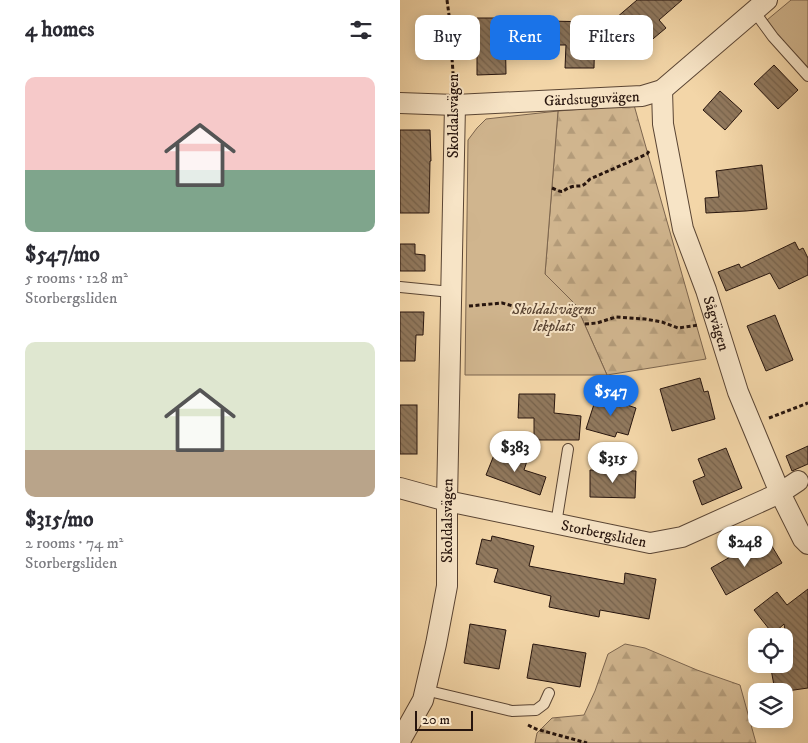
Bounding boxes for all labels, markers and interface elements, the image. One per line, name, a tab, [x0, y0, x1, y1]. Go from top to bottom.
chip: Buy	[415, 15, 480, 60]
chip: Rent	[490, 15, 560, 60]
chip: Filters	[570, 15, 653, 60]
icon: filters	[347, 16, 375, 44]
text: 4 homes	[25, 17, 94, 43]
street label: Skoldalsvägen	[444, 74, 463, 158]
street label: Gärdstuguvägen	[543, 87, 640, 111]
icon: home	[155, 110, 245, 200]
text: $547/mo	[25, 242, 100, 268]
text: 5 rooms · 128 m²	[25, 268, 128, 288]
text: Storbergsliden	[25, 288, 117, 308]
street label: Sågvägen	[698, 294, 734, 353]
park label: Skoldalsvägens lekplats	[511, 300, 596, 336]
pin: $547	[581, 374, 641, 417]
icon: home	[155, 375, 245, 465]
text: $547	[595, 381, 627, 401]
pin: $383	[485, 430, 545, 473]
text: $383	[501, 437, 529, 457]
pin: $315	[583, 442, 643, 484]
text: $315	[599, 448, 627, 468]
street label: Skoldalsvägen	[438, 478, 457, 563]
text: $315/mo	[25, 507, 94, 533]
street label: Storbergsliden	[559, 516, 648, 552]
pin: $248	[715, 526, 775, 568]
text: $248	[728, 532, 762, 552]
text: 2 rooms · 74 m²	[25, 533, 123, 553]
text: Storbergsliden	[25, 553, 117, 573]
map controls	[748, 628, 793, 728]
button: locate	[748, 628, 793, 673]
button: layers	[748, 683, 793, 728]
scale bar	[415, 708, 472, 731]
text: 20 m	[422, 711, 450, 729]

